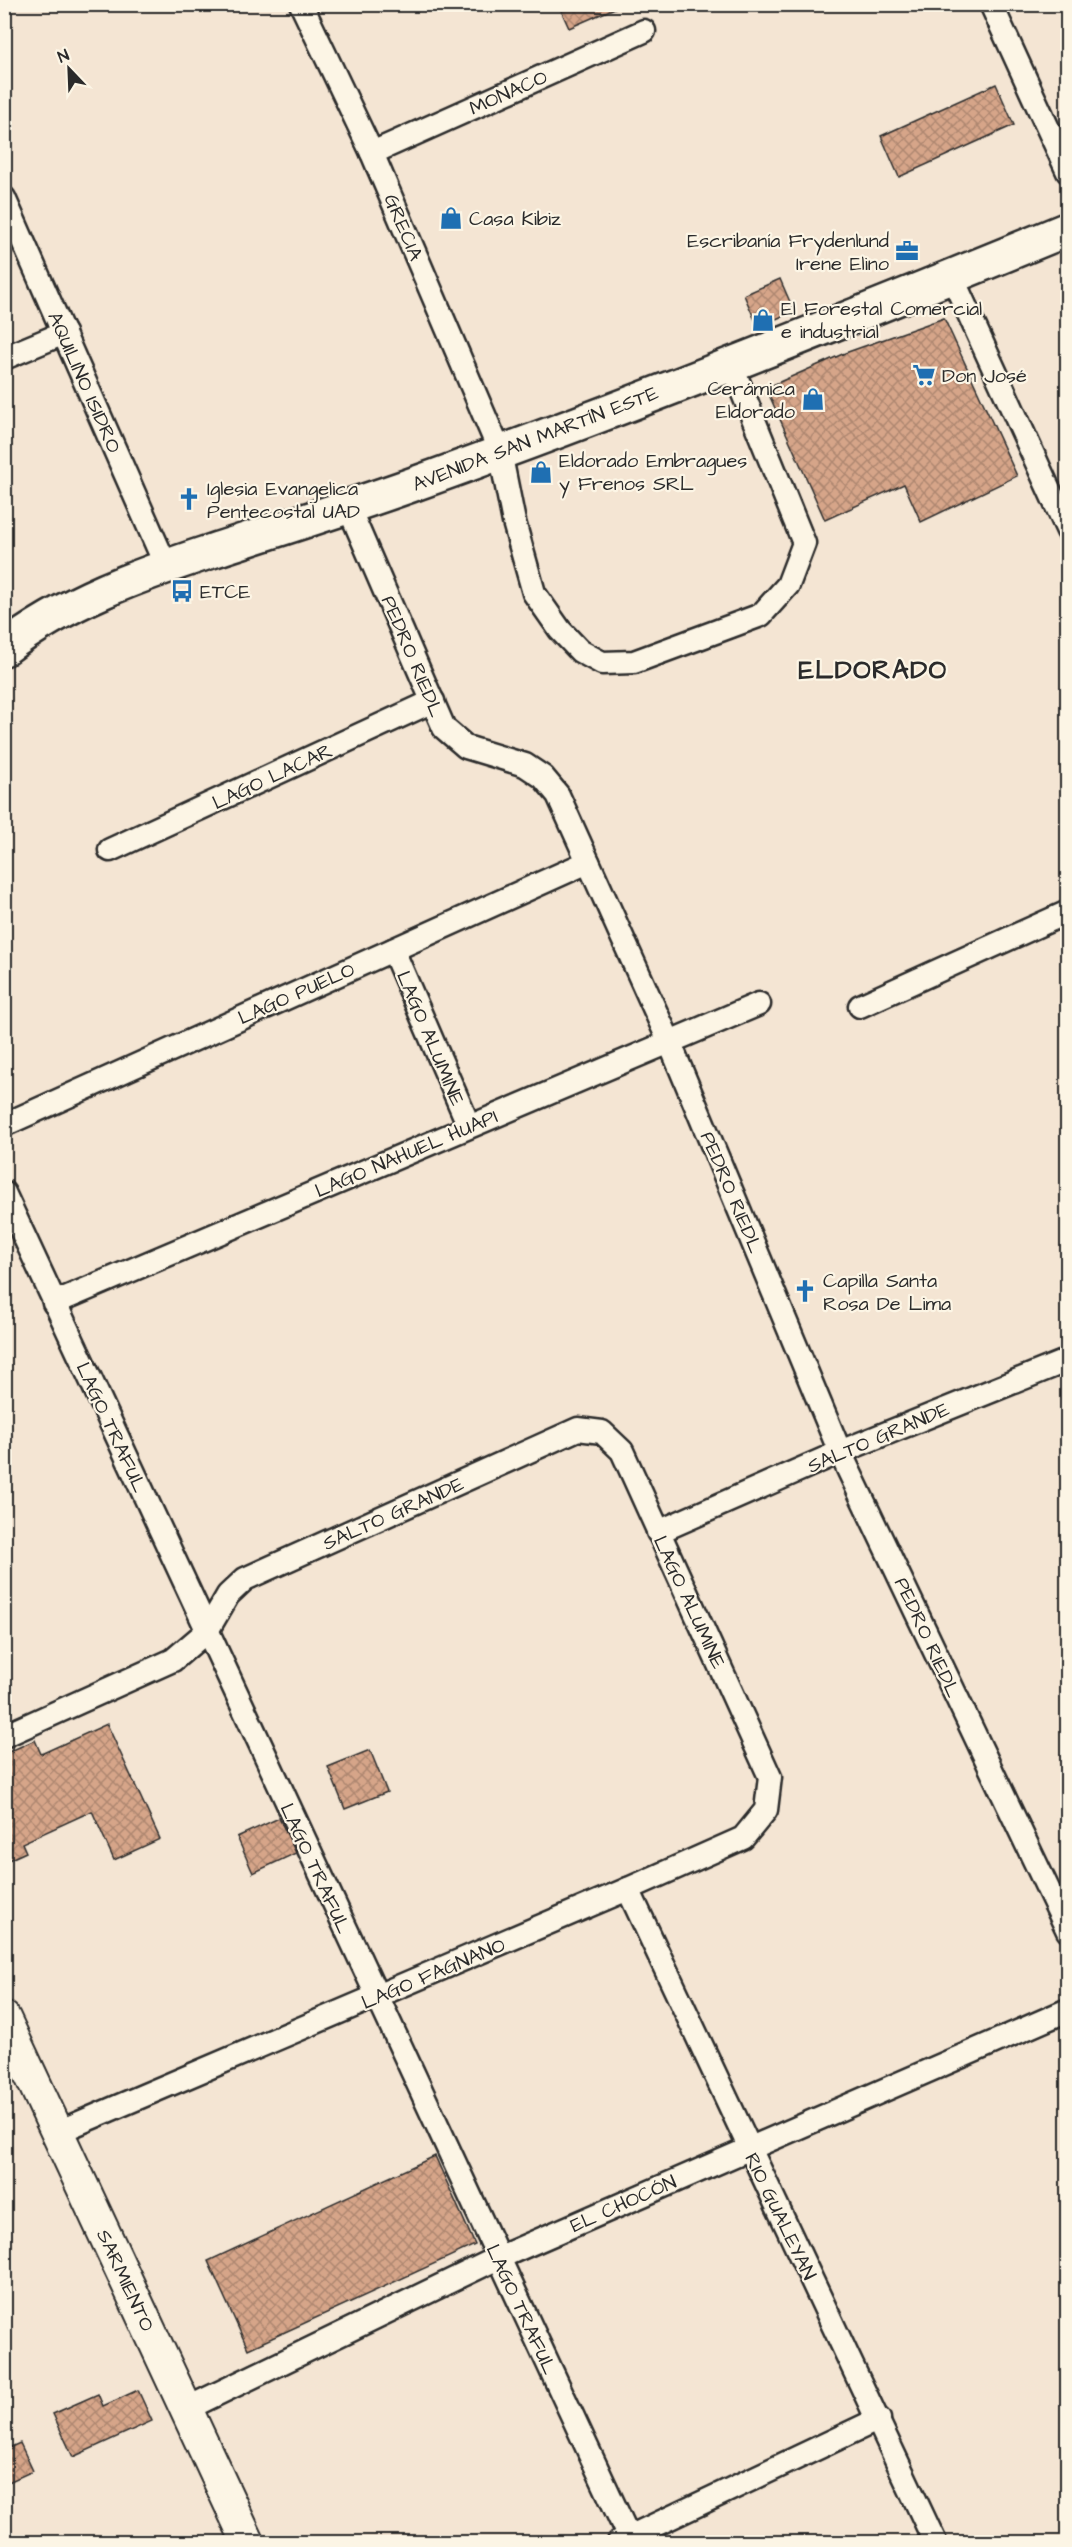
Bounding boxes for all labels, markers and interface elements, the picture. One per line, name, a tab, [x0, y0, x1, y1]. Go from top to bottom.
north arrow	[39, 39, 99, 99]
text: N	[55, 44, 72, 68]
street label: MONACO	[465, 63, 552, 123]
street label: GRECIA	[377, 190, 430, 265]
shop icon: Casa Kibiz	[438, 205, 464, 231]
place label: Casa Kibiz	[469, 205, 561, 233]
place label: Escribanía Frydenlund Irene Elino	[687, 227, 889, 278]
office icon: Escribanía Frydenlund Irene Elino	[894, 238, 920, 264]
place label: El Forestal Comercial e industrial	[781, 295, 982, 346]
street label: AQUILINO ISIDRO	[40, 307, 128, 457]
shop icon: El Forestal Comercial e industrial	[750, 307, 776, 333]
supermarket icon: Don José	[911, 362, 937, 388]
place label: Don José	[942, 362, 1027, 390]
place label: Cerámica Eldorado	[707, 375, 795, 426]
street label: AVENIDA SAN MARTÍN ESTE	[408, 379, 663, 499]
shop icon: Cerámica Eldorado	[800, 386, 826, 412]
place label: Eldorado Embragues y Frenos SRL	[559, 447, 747, 499]
shop icon: Eldorado Embragues y Frenos SRL	[528, 459, 554, 485]
place label: Iglesia Evangelica Pentecostal UAD	[207, 475, 360, 526]
church icon: Iglesia Evangelica Pentecostal UAD	[176, 486, 202, 512]
bus stop icon: ETCE	[169, 578, 195, 604]
place label: ETCE	[200, 578, 250, 606]
street label: PEDRO RIEDL	[374, 591, 450, 721]
district label: ELDORADO	[798, 652, 948, 688]
street label: LAGO LACAR	[208, 737, 337, 817]
street label: LAGO PUELO	[234, 956, 359, 1032]
street label: LAGO ALUMINE	[389, 967, 471, 1110]
street label: LAGO NAHUEL HUAPI	[311, 1103, 502, 1205]
street label: PEDRO RIEDL	[693, 1127, 769, 1257]
place label: Capilla Santa Rosa De Lima	[823, 1267, 951, 1318]
church icon: Capilla Santa Rosa De Lima	[792, 1278, 818, 1304]
street label: LAGO TRAFUL	[69, 1358, 154, 1497]
street label: SALTO GRANDE	[803, 1395, 954, 1480]
street label: SALTO GRANDE	[318, 1470, 469, 1558]
street label: LAGO ALUMINE	[646, 1531, 732, 1674]
street label: PEDRO RIEDL	[887, 1573, 967, 1702]
street label: LAGO TRAFUL	[273, 1799, 358, 1938]
street label: LAGO FAGNANO	[357, 1931, 510, 2017]
street label: RIO GUALEYAN	[737, 2148, 823, 2285]
street label: EL CHOCÓN	[566, 2168, 681, 2240]
street label: SARMIENTO	[89, 2225, 161, 2336]
street label: LAGO TRAFUL	[479, 2240, 564, 2379]

